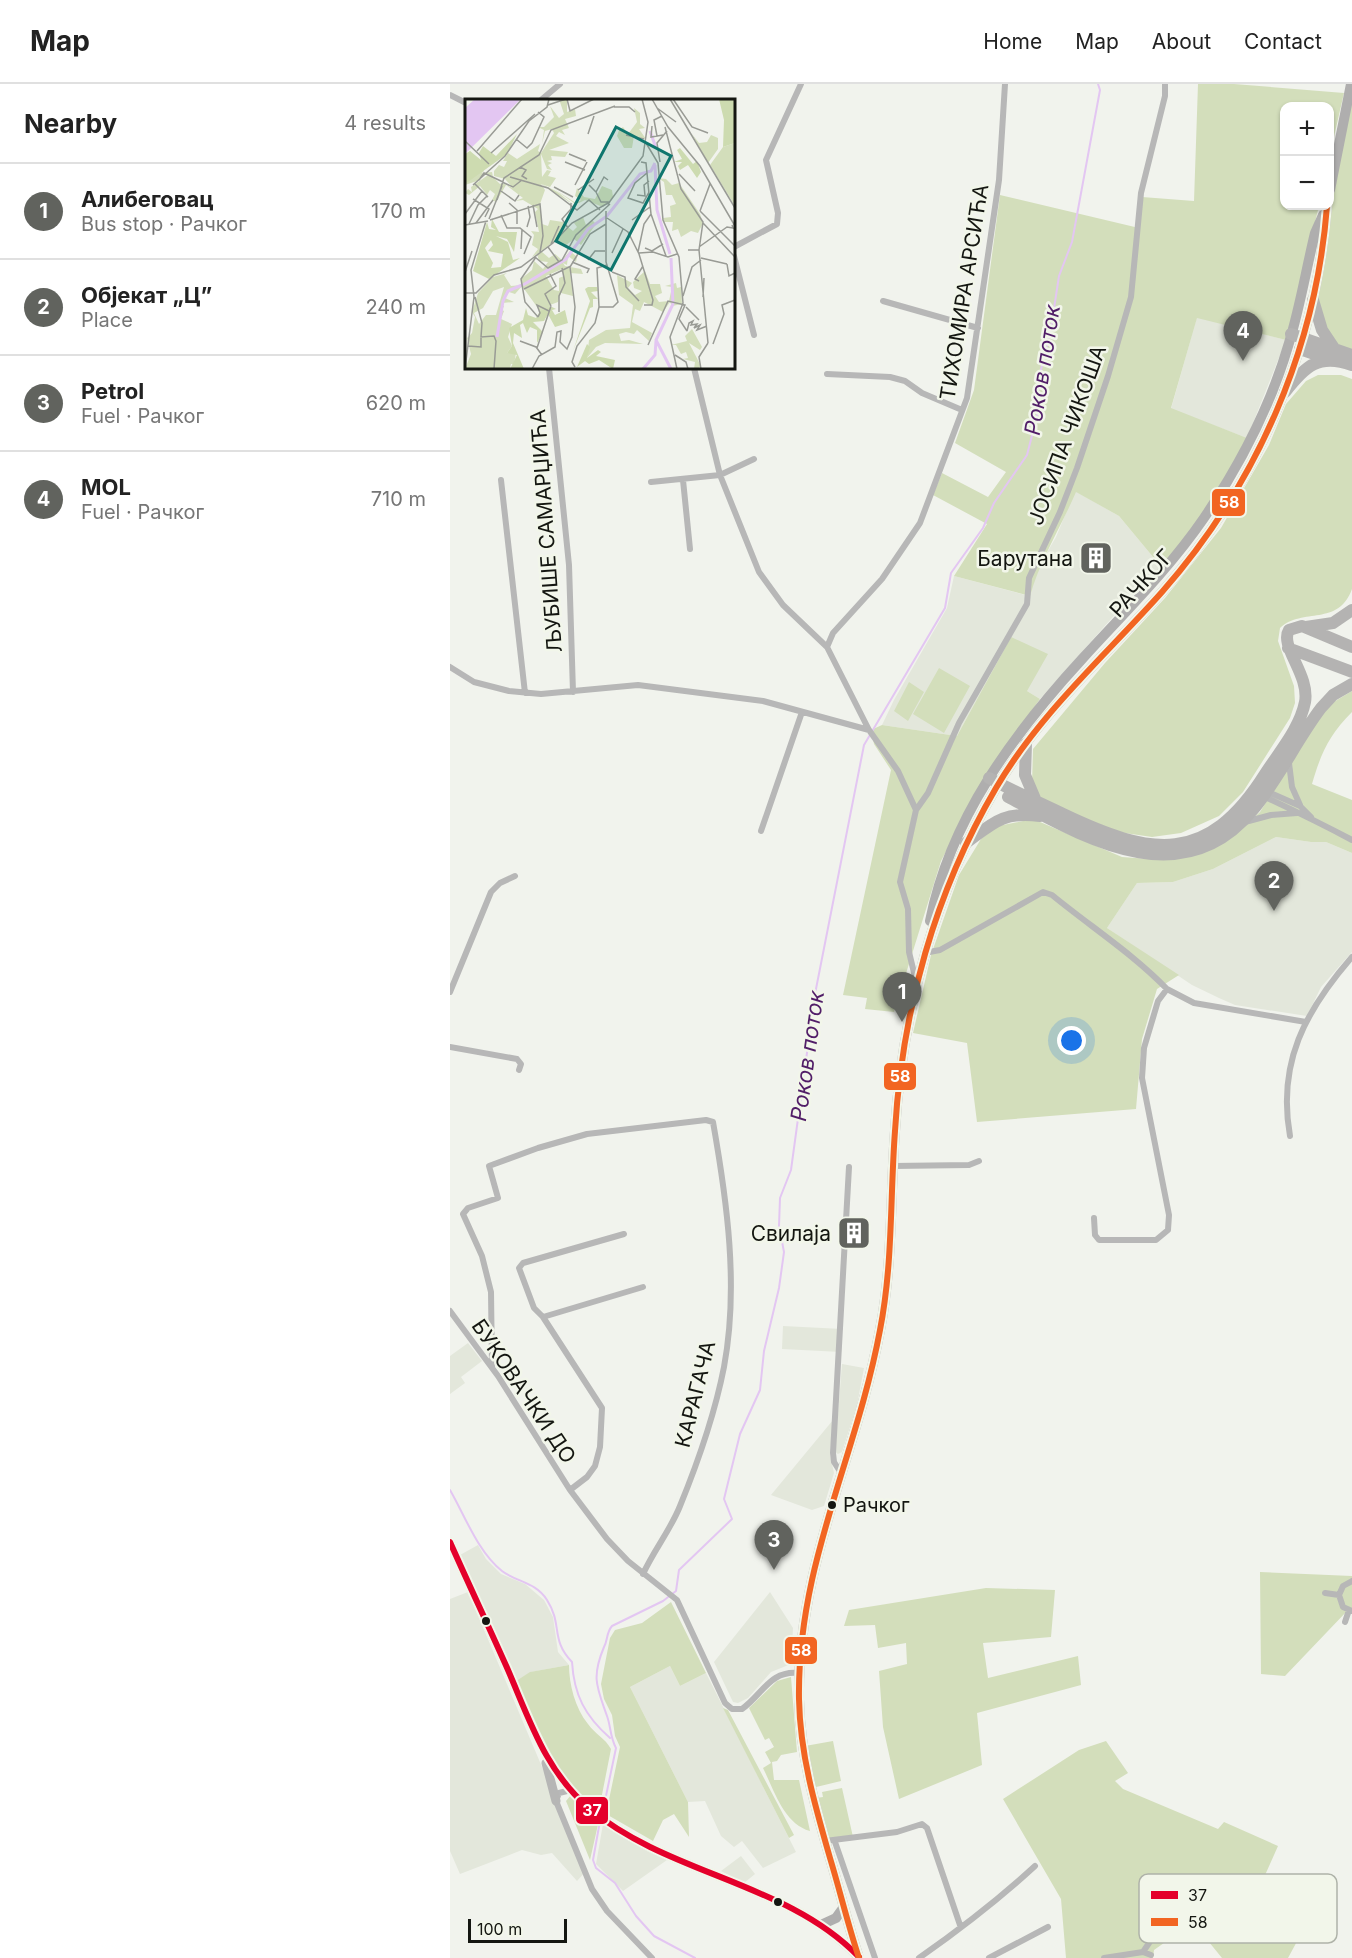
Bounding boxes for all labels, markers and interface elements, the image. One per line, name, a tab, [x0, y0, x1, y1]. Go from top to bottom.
text: Map	[30, 24, 90, 58]
text: Home	[983, 29, 1042, 54]
text: Map	[1075, 29, 1119, 54]
text: About	[1152, 29, 1211, 54]
text: Contact	[1244, 29, 1322, 54]
inset map	[465, 99, 735, 369]
map controls	[1280, 102, 1334, 210]
button: +	[1280, 102, 1334, 156]
text: Nearby	[24, 108, 117, 139]
text: 4 results	[344, 111, 426, 135]
button: −	[1280, 156, 1334, 210]
street label: ТИХОМИРА АРСИЋА	[935, 182, 993, 402]
text: Алибеговац	[81, 186, 214, 212]
text: 1	[39, 199, 48, 223]
text: 170 m	[371, 199, 426, 223]
text: Bus stop · Рачког	[81, 212, 247, 236]
text: Објекат „Ц”	[81, 282, 212, 308]
text: 2	[37, 295, 50, 319]
text: 240 m	[365, 295, 426, 319]
water label: Роков поток	[1019, 302, 1065, 437]
text: Place	[81, 308, 133, 332]
pin: 4	[1224, 312, 1262, 361]
street label: ЈОСИПА ЧИКОША	[1023, 342, 1111, 528]
text: Petrol	[81, 378, 144, 404]
text: 3	[37, 391, 50, 415]
text: 620 m	[366, 391, 426, 415]
text: Fuel · Рачког	[81, 404, 204, 428]
street label: ЉУБИШЕ САМАРЏИЋА	[525, 408, 567, 654]
text: MOL	[81, 474, 131, 500]
text: 4	[37, 487, 50, 511]
text: 710 m	[371, 487, 426, 511]
line badge: 58	[1211, 488, 1246, 517]
text: 58	[1219, 492, 1239, 512]
text: Fuel · Рачког	[81, 500, 204, 524]
building icon: Барутана	[1078, 540, 1114, 576]
street label: РАЧКОГ	[1104, 544, 1178, 622]
place label: Барутана	[977, 546, 1073, 571]
pin: 2	[1254, 862, 1294, 911]
pin: 1	[882, 972, 922, 1022]
water label: Роков поток	[785, 988, 829, 1123]
your location	[1057, 1026, 1086, 1055]
line badge: 58	[883, 1062, 917, 1091]
text: 58	[890, 1066, 910, 1086]
building icon: Свилаја	[836, 1215, 872, 1251]
place label: Свилаја	[751, 1221, 831, 1246]
street label: БУКОВАЧКИ ДО	[467, 1314, 581, 1468]
street label: КАРАГАЧА	[670, 1338, 720, 1450]
place label: Рачког	[843, 1493, 910, 1517]
marker: Рачког	[826, 1499, 838, 1511]
pin: 3	[754, 1520, 794, 1570]
unlabelled marker	[480, 1615, 492, 1627]
line badge: 58	[784, 1636, 818, 1665]
text: 58	[791, 1640, 811, 1660]
line badge: 37	[575, 1796, 609, 1825]
text: 37	[582, 1800, 602, 1820]
legend	[1139, 1874, 1337, 1943]
text: 37	[1188, 1885, 1207, 1905]
unlabelled marker	[772, 1896, 784, 1908]
text: 58	[1188, 1912, 1208, 1932]
scale bar	[468, 1916, 567, 1944]
text: 100 m	[477, 1919, 522, 1939]

